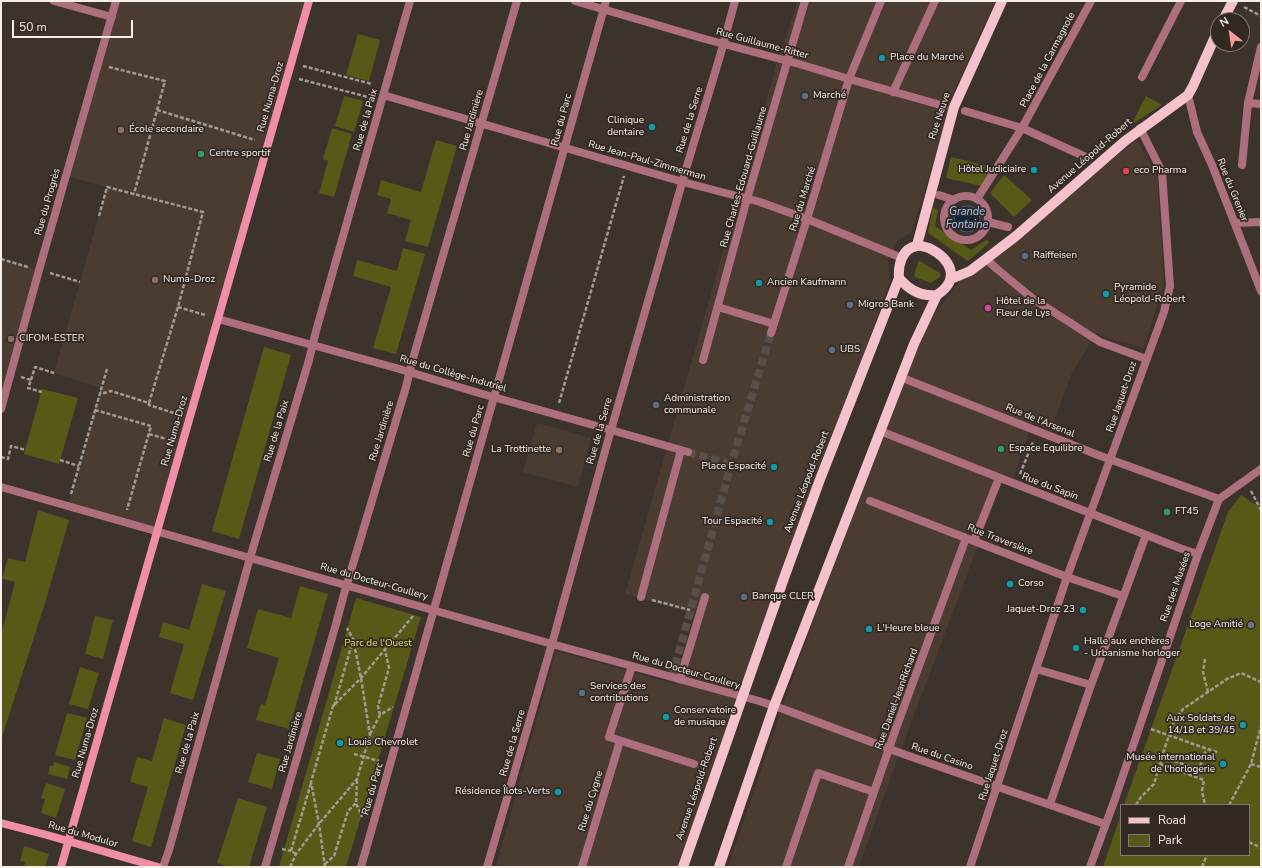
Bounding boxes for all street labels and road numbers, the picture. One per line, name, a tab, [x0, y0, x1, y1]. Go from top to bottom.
street label: Place de la Carmagnole	[1018, 10, 1078, 110]
street label: Rue Guillaume-Ritter	[714, 26, 810, 62]
street label: Rue Numa-Droz	[255, 61, 287, 133]
street label: Rue de la Serre	[674, 85, 706, 155]
street label: Rue de la Paix	[351, 88, 381, 152]
street label: Rue Jardinière	[458, 88, 486, 152]
street label: Rue Neuve	[927, 91, 953, 141]
street label: Rue du Parc	[549, 92, 575, 148]
street label: Rue Charles-Edouard-Guillaume	[718, 105, 770, 249]
street label: Avenue Léopold-Robert	[1045, 116, 1135, 196]
street label: Rue Jean-Paul-Zimmerman	[587, 138, 707, 184]
street label: Rue du Grenier	[1214, 157, 1250, 223]
street label: Rue du Marché	[787, 165, 819, 233]
street label: Rue du Progrès	[33, 167, 63, 237]
street label: Rue du Collège-Indutriel	[398, 353, 508, 395]
street label: Rue Jaquet-Droz	[1104, 360, 1140, 434]
street label: Rue Numa-Droz	[159, 395, 191, 467]
street label: Rue de la Serre	[585, 396, 615, 466]
street label: Rue de la Paix	[262, 399, 292, 463]
street label: Rue Jardinière	[367, 399, 397, 463]
street label: Rue de l'Arsenal	[1004, 402, 1076, 440]
street label: Rue du Parc	[461, 404, 487, 458]
street label: Avenue Léopold-Robert	[782, 430, 832, 534]
street label: Rue du Sapin	[1020, 471, 1080, 503]
street label: Rue Traversière	[965, 522, 1035, 558]
street label: Rue des Musées	[1158, 550, 1194, 624]
street label: Rue du Docteur-Coullery	[319, 561, 429, 603]
street label: Rue Daniel-JeanRichard	[873, 647, 921, 751]
street label: Rue du Docteur-Coullery	[631, 650, 741, 692]
street label: Rue Numa-Droz	[70, 707, 102, 779]
street label: Rue de la Serre	[498, 708, 528, 778]
street label: Rue Jardinière	[277, 710, 305, 774]
street label: Rue de la Paix	[173, 711, 203, 775]
street label: Rue Jaquet-Droz	[977, 728, 1011, 802]
street label: Avenue Léopold-Robert	[674, 736, 720, 842]
street label: Rue du Casino	[910, 741, 974, 773]
street label: Rue du Parc	[360, 762, 386, 816]
street label: Rue du Cygne	[576, 769, 606, 833]
street label: Rue du Modulor	[47, 819, 119, 851]

